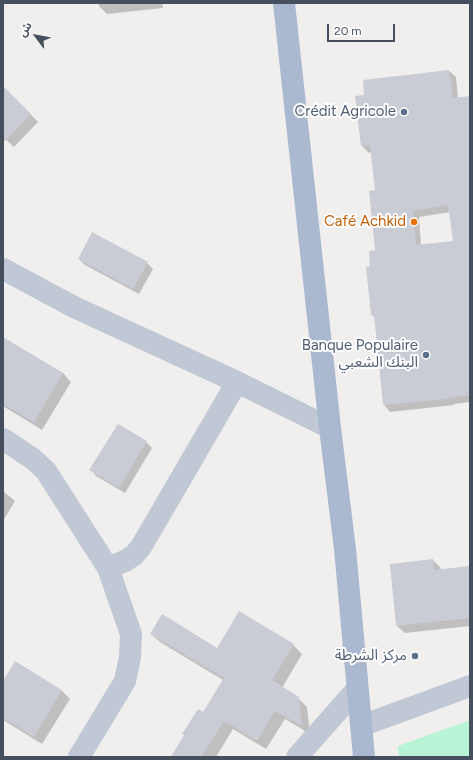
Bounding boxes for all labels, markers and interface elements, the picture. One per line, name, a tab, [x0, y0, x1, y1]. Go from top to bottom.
north arrow	[16, 16, 56, 56]
scale bar	[329, 16, 397, 42]
text: ش	[16, 20, 35, 39]
text: 20 m	[334, 24, 362, 38]
place label: Crédit Agricole	[295, 103, 396, 121]
marker: Crédit Agricole	[399, 107, 409, 117]
place label: Café Achkid	[324, 213, 406, 231]
marker: Café Achkid	[409, 217, 419, 227]
place label: Banque Populaire البنك الشعبي	[302, 337, 418, 372]
marker: Banque Populaire البنك الشعبي	[421, 350, 431, 360]
place label: مركز الشرطة	[335, 647, 407, 665]
marker: مركز الشرطة	[410, 651, 420, 661]

